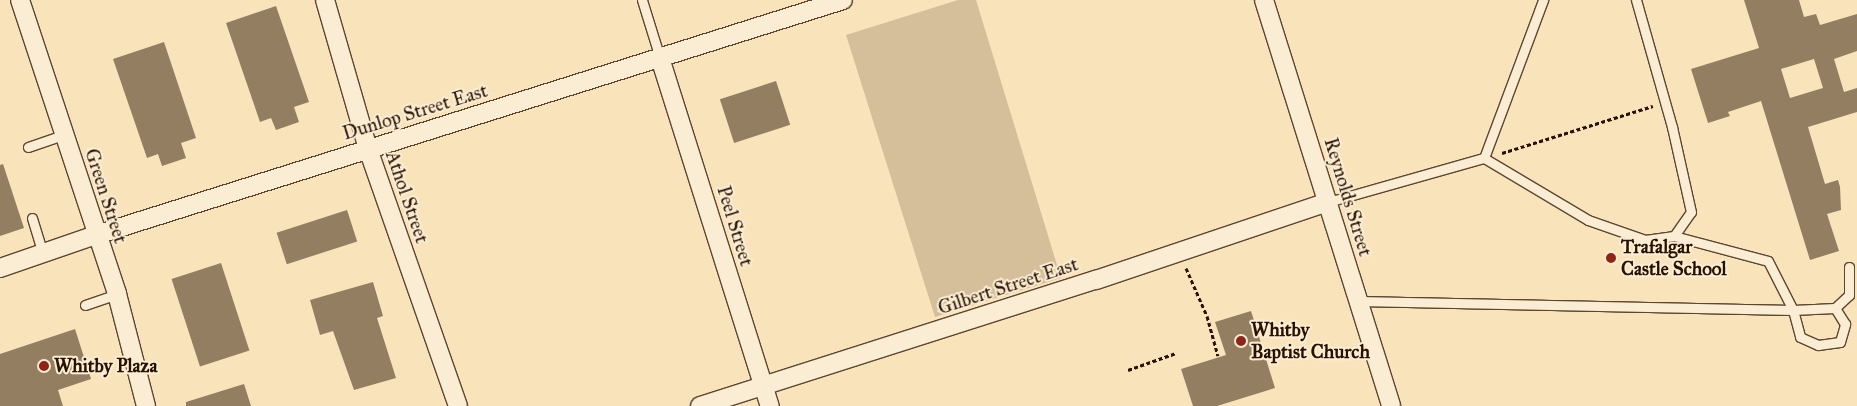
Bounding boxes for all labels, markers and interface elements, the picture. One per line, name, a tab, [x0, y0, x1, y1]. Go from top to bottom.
street label: Dunlop Street East	[340, 79, 490, 145]
street label: Reynolds Street	[1319, 135, 1377, 259]
street label: Green Street	[80, 146, 132, 246]
street label: Athol Street	[381, 148, 433, 246]
street label: Peel Street	[712, 183, 758, 269]
place label: Trafalgar Castle School	[1621, 236, 1727, 280]
marker: Trafalgar Castle School	[1605, 252, 1617, 264]
street label: Gilbert Street East	[935, 253, 1081, 319]
place label: Whitby Baptist Church	[1251, 319, 1370, 363]
marker: Whitby Baptist Church	[1235, 335, 1247, 347]
place label: Whitby Plaza	[54, 355, 157, 377]
marker: Whitby Plaza	[38, 360, 50, 372]

